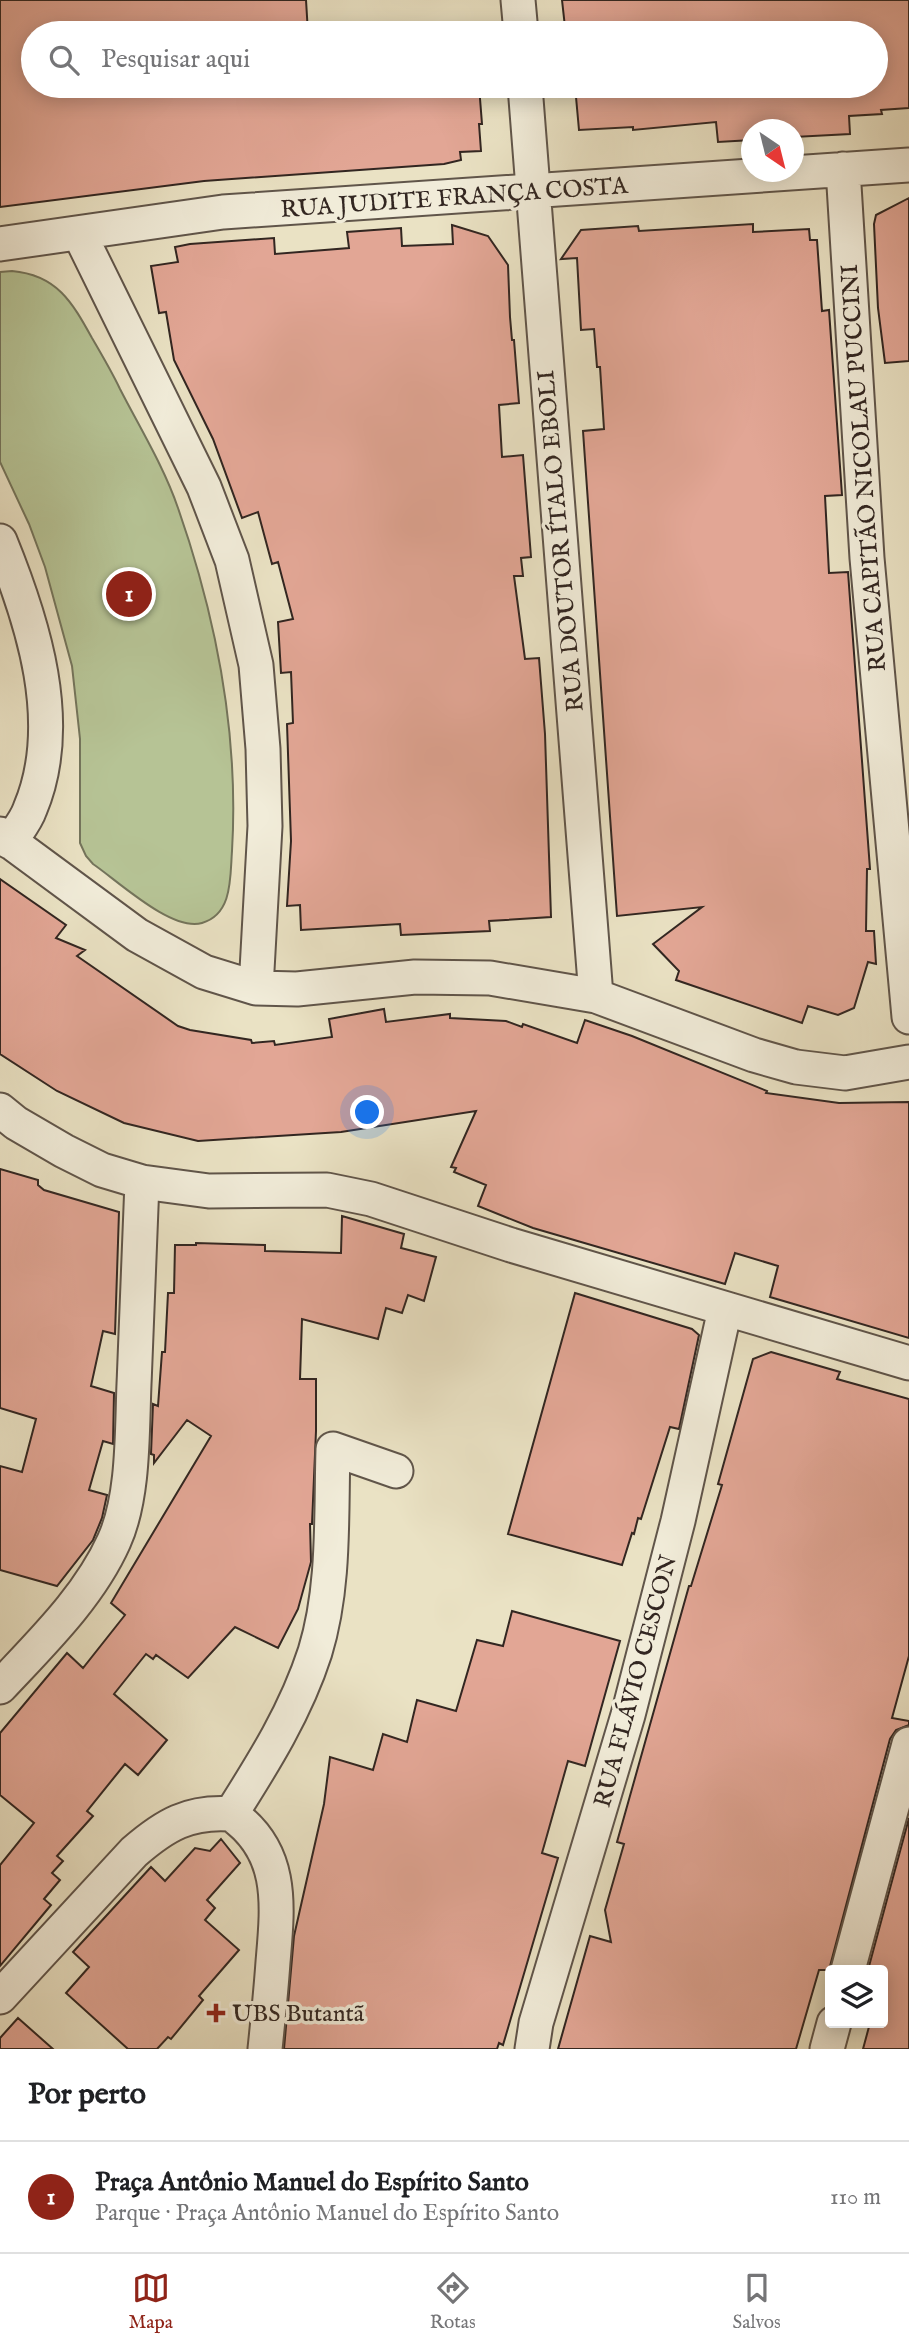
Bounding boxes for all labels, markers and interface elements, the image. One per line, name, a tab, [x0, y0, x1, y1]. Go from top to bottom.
search box	[21, 21, 888, 98]
icon: search	[45, 41, 83, 79]
text: Pesquisar aqui	[101, 43, 250, 76]
north arrow	[741, 119, 804, 182]
street label: RUA JUDITE FRANÇA COSTA	[280, 171, 629, 226]
street label: RUA CAPITÃO NICOLAU PUCCINI	[835, 263, 894, 673]
street label: RUA DOUTOR ÍTALO EBOLI	[531, 369, 592, 713]
pin: 1	[106, 568, 152, 620]
your location	[350, 1095, 384, 1129]
street label: RUA FLÁVIO CESCON	[588, 1552, 685, 1811]
map controls	[825, 1965, 888, 2028]
button: layers	[825, 1965, 888, 2028]
place label: UBS Butantã	[232, 1999, 365, 2030]
marker: UBS Butantã	[206, 2003, 226, 2023]
text: Por perto	[28, 2076, 146, 2114]
text: Praça Antônio Manuel do Espírito Santo	[95, 2166, 529, 2199]
text: 1	[47, 2183, 55, 2212]
text: 110 m	[830, 2183, 881, 2212]
text: Parque · Praça Antônio Manuel do Espírito Santo	[95, 2199, 559, 2228]
tab: Mapa	[128, 2269, 173, 2335]
tab: Rotas	[430, 2269, 476, 2335]
tab: Salvos	[733, 2269, 781, 2335]

